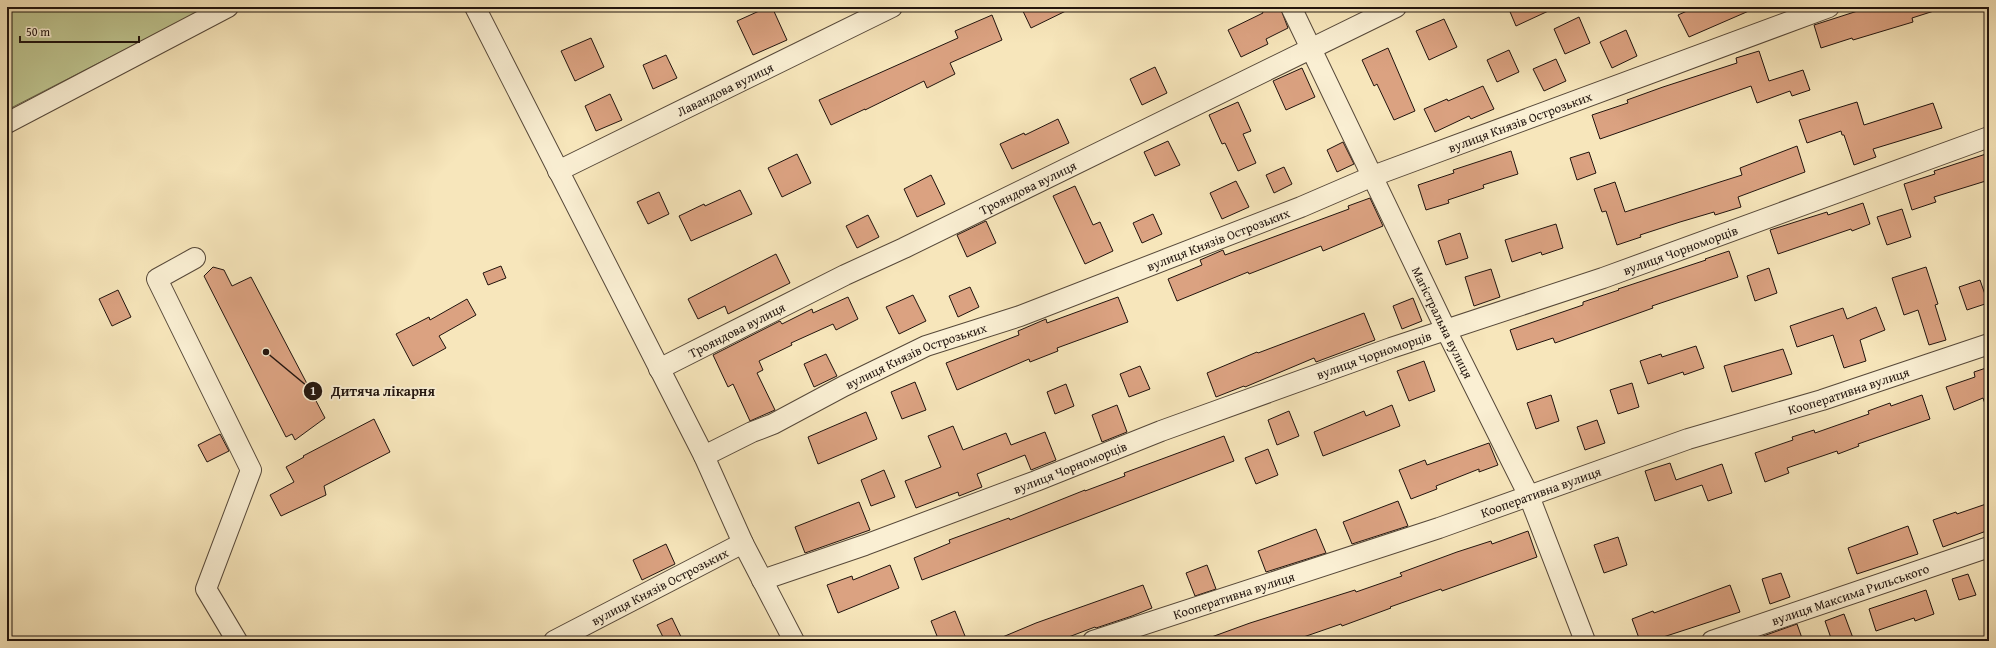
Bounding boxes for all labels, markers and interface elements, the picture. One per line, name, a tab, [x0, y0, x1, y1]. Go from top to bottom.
scale bar	[20, 18, 139, 44]
text: 50 m	[26, 23, 50, 40]
street label: Лавандова вулиця	[674, 57, 777, 121]
street label: вулиця Князів Острозьких	[1445, 87, 1595, 157]
street label: Трояндова вулиця	[976, 156, 1080, 220]
street label: вулиця Князів Острозьких	[1144, 203, 1293, 276]
street label: вулиця Чорноморців	[1620, 221, 1740, 280]
street label: Магістральна вулиця	[1407, 263, 1478, 382]
street label: Трояндова вулиця	[685, 298, 789, 363]
street label: вулиця Князів Острозьких	[842, 318, 989, 394]
street label: вулиця Чорноморців	[1314, 326, 1434, 384]
street label: Кооперативна вулиця	[1786, 362, 1912, 419]
callout: Дитяча лікарня	[303, 378, 443, 404]
text: Дитяча лікарня	[330, 381, 435, 401]
text: 1	[310, 382, 316, 399]
street label: вулиця Чорноморців	[1011, 437, 1130, 499]
street label: Кооперативна вулиця	[1478, 462, 1604, 522]
street label: вулиця Князів Острозьких	[588, 543, 732, 630]
street label: вулиця Максима Рильського	[1769, 559, 1932, 630]
street label: Кооперативна вулиця	[1171, 567, 1297, 624]

